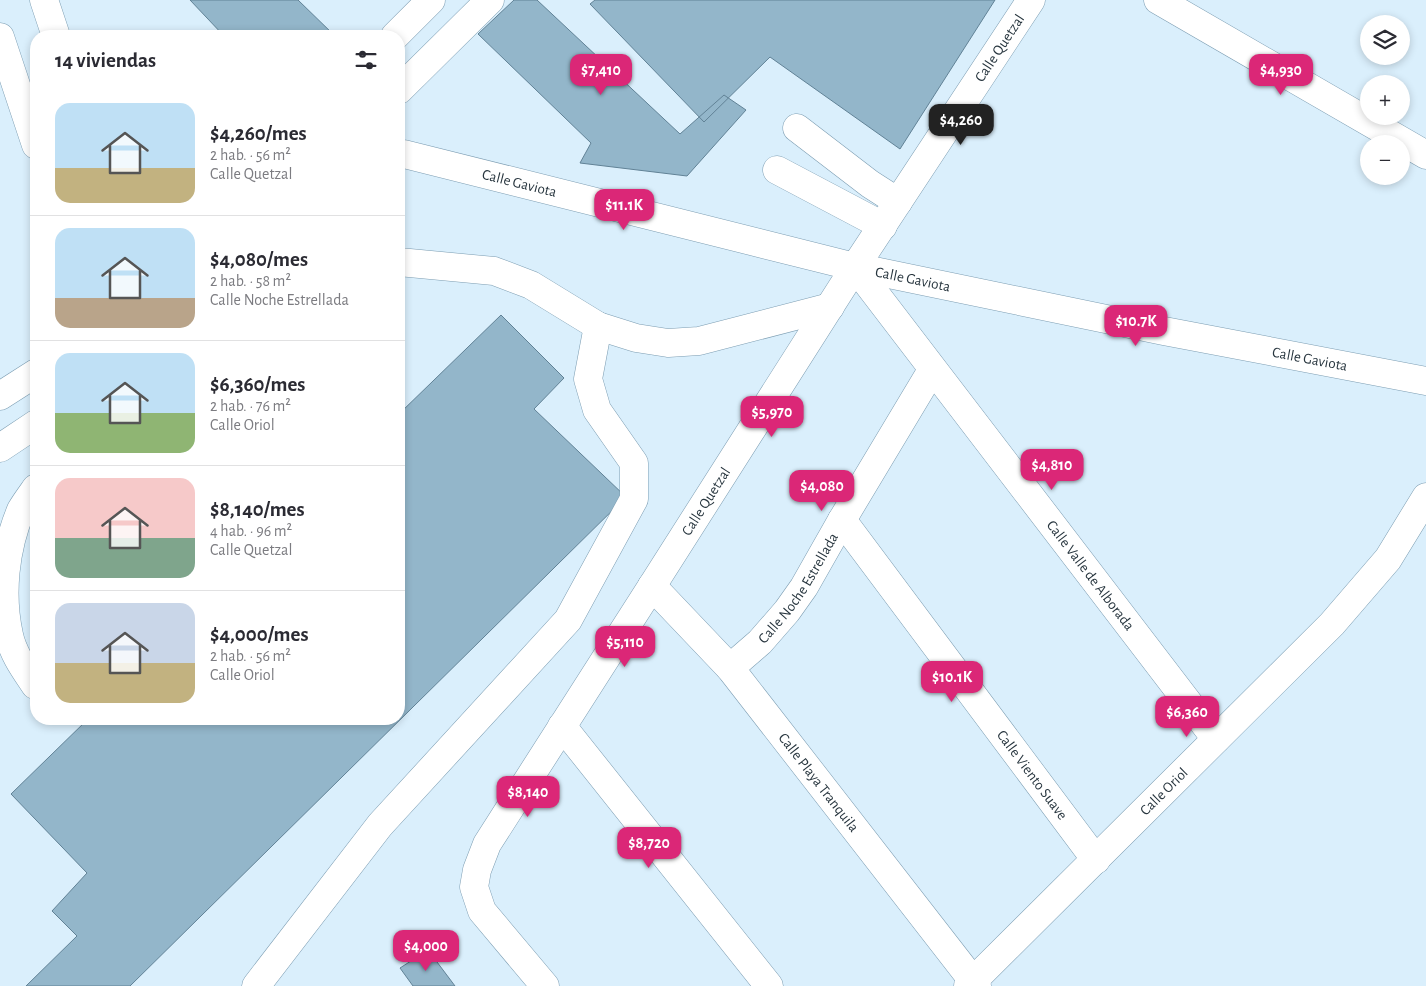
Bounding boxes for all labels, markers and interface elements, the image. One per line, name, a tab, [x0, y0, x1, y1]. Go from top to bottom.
street label: Calle Quetzal	[972, 12, 1027, 84]
map controls	[1360, 15, 1410, 185]
button: layers	[1360, 15, 1410, 65]
icon: filters	[352, 46, 380, 74]
text: 14 viviendas	[55, 50, 156, 71]
pin: $7,410	[560, 54, 642, 96]
pin: $4,930	[1240, 54, 1322, 96]
text: $7,410	[581, 62, 621, 78]
text: $4,930	[1260, 62, 1302, 78]
button: +	[1360, 75, 1410, 125]
pin: $4,260	[920, 104, 1002, 146]
text: $4,260	[940, 112, 982, 128]
icon: home	[95, 123, 155, 183]
text: $4,260/mes	[210, 123, 307, 144]
button: −	[1360, 135, 1410, 185]
text: 2 hab. · 56 m²	[210, 147, 291, 163]
text: Calle Quetzal	[210, 166, 292, 182]
street label: Calle Gaviota	[481, 166, 558, 199]
pin: $11.1K	[583, 188, 665, 231]
text: $11.1K	[605, 197, 643, 213]
icon: home	[95, 248, 155, 308]
text: $4,080/mes	[210, 249, 308, 270]
street label: Calle Gaviota	[874, 264, 952, 294]
text: 2 hab. · 58 m²	[210, 273, 291, 289]
text: Calle Noche Estrellada	[210, 292, 349, 308]
pin: $10.7K	[1095, 304, 1177, 347]
text: $10.7K	[1115, 313, 1157, 329]
street label: Calle Gaviota	[1271, 344, 1349, 373]
icon: home	[95, 373, 155, 433]
text: $6,360/mes	[210, 374, 305, 395]
pin: $5,970	[731, 396, 813, 438]
text: 2 hab. · 76 m²	[210, 398, 291, 414]
text: $5,970	[752, 404, 792, 420]
text: Calle Oriol	[210, 417, 275, 433]
pin: $4,810	[1011, 448, 1093, 491]
text: $4,810	[1032, 457, 1072, 473]
street label: Calle Quetzal	[679, 465, 733, 538]
pin: $4,080	[781, 470, 863, 512]
text: $4,080	[800, 478, 844, 494]
icon: home	[95, 498, 155, 558]
text: $8,140/mes	[210, 499, 305, 520]
street label: Calle Valle de Alborada	[1044, 517, 1137, 633]
text: 4 hab. · 96 m²	[210, 523, 292, 539]
street label: Calle Noche Estrellada	[755, 530, 841, 646]
text: Calle Quetzal	[210, 542, 292, 558]
icon: home	[95, 623, 155, 683]
text: $4,000/mes	[210, 624, 309, 645]
pin: $5,110	[584, 626, 666, 668]
text: $5,110	[606, 634, 644, 650]
text: 2 hab. · 56 m²	[210, 648, 291, 664]
pin: $10.1K	[911, 660, 993, 703]
text: Calle Oriol	[210, 667, 275, 683]
text: $10.1K	[932, 669, 972, 685]
pin: $6,360	[1146, 696, 1228, 738]
text: $6,360	[1166, 704, 1208, 720]
street label: Calle Viento Suave	[994, 727, 1071, 822]
street label: Calle Playa Tranquila	[776, 730, 862, 835]
street label: Calle Oriol	[1137, 765, 1191, 818]
pin: $8,140	[487, 776, 569, 818]
text: $8,140	[508, 784, 548, 800]
pin: $8,720	[608, 826, 690, 869]
text: $8,720	[628, 835, 670, 851]
pin: $4,000	[385, 930, 467, 972]
text: $4,000	[404, 938, 448, 954]

